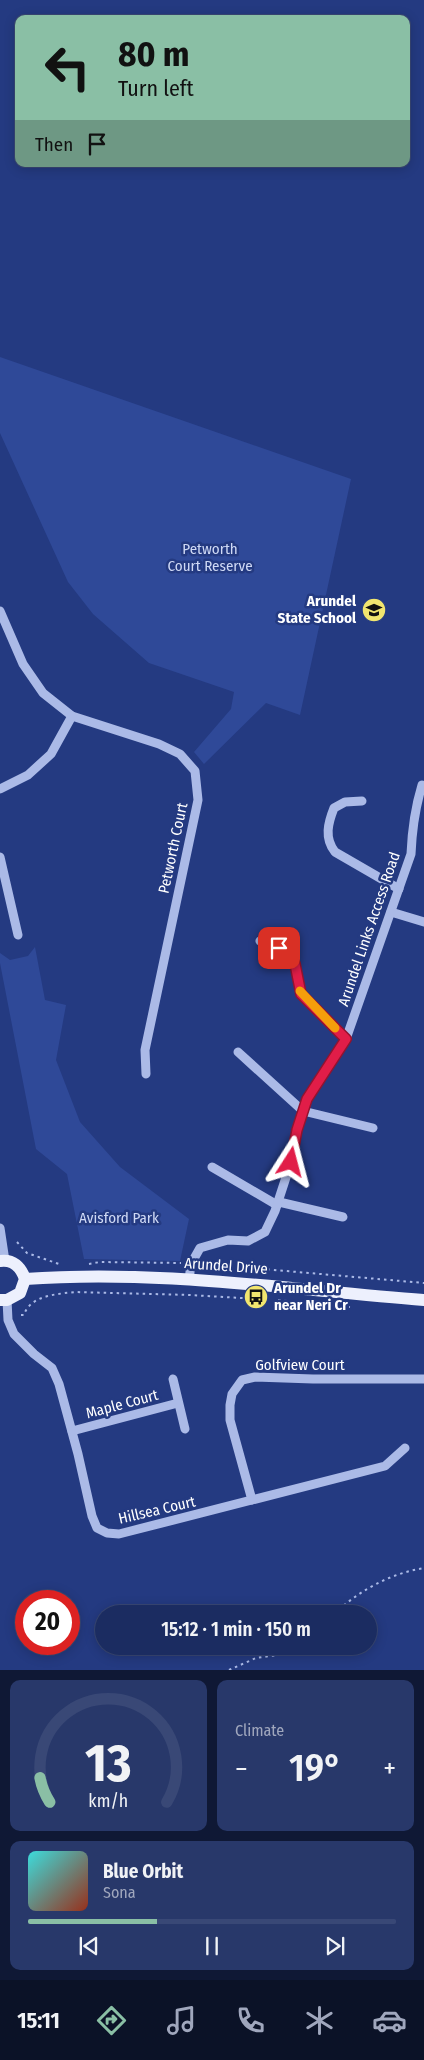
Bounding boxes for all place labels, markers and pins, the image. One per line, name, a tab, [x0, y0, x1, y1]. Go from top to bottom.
place label: Arundel State School	[278, 592, 357, 627]
school or university icon: Arundel State School	[361, 597, 387, 623]
pin	[258, 927, 300, 969]
place label: Arundel Dr near Neri Cr	[273, 1279, 348, 1314]
bus stop icon: Arundel Dr near Neri Cr	[243, 1284, 269, 1310]

